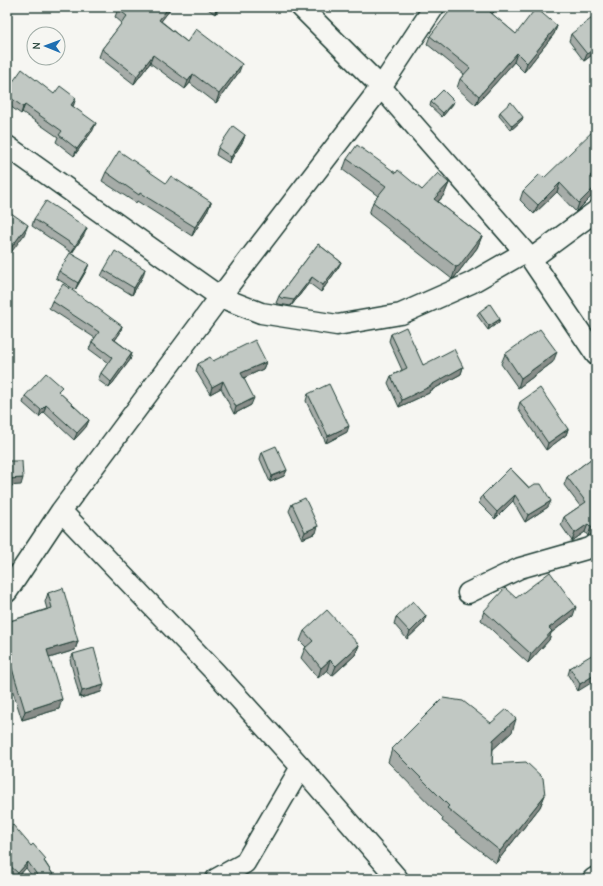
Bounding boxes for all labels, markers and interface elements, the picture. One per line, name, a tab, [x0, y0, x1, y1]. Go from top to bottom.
north arrow	[26, 26, 66, 66]
text: N	[30, 42, 43, 50]

